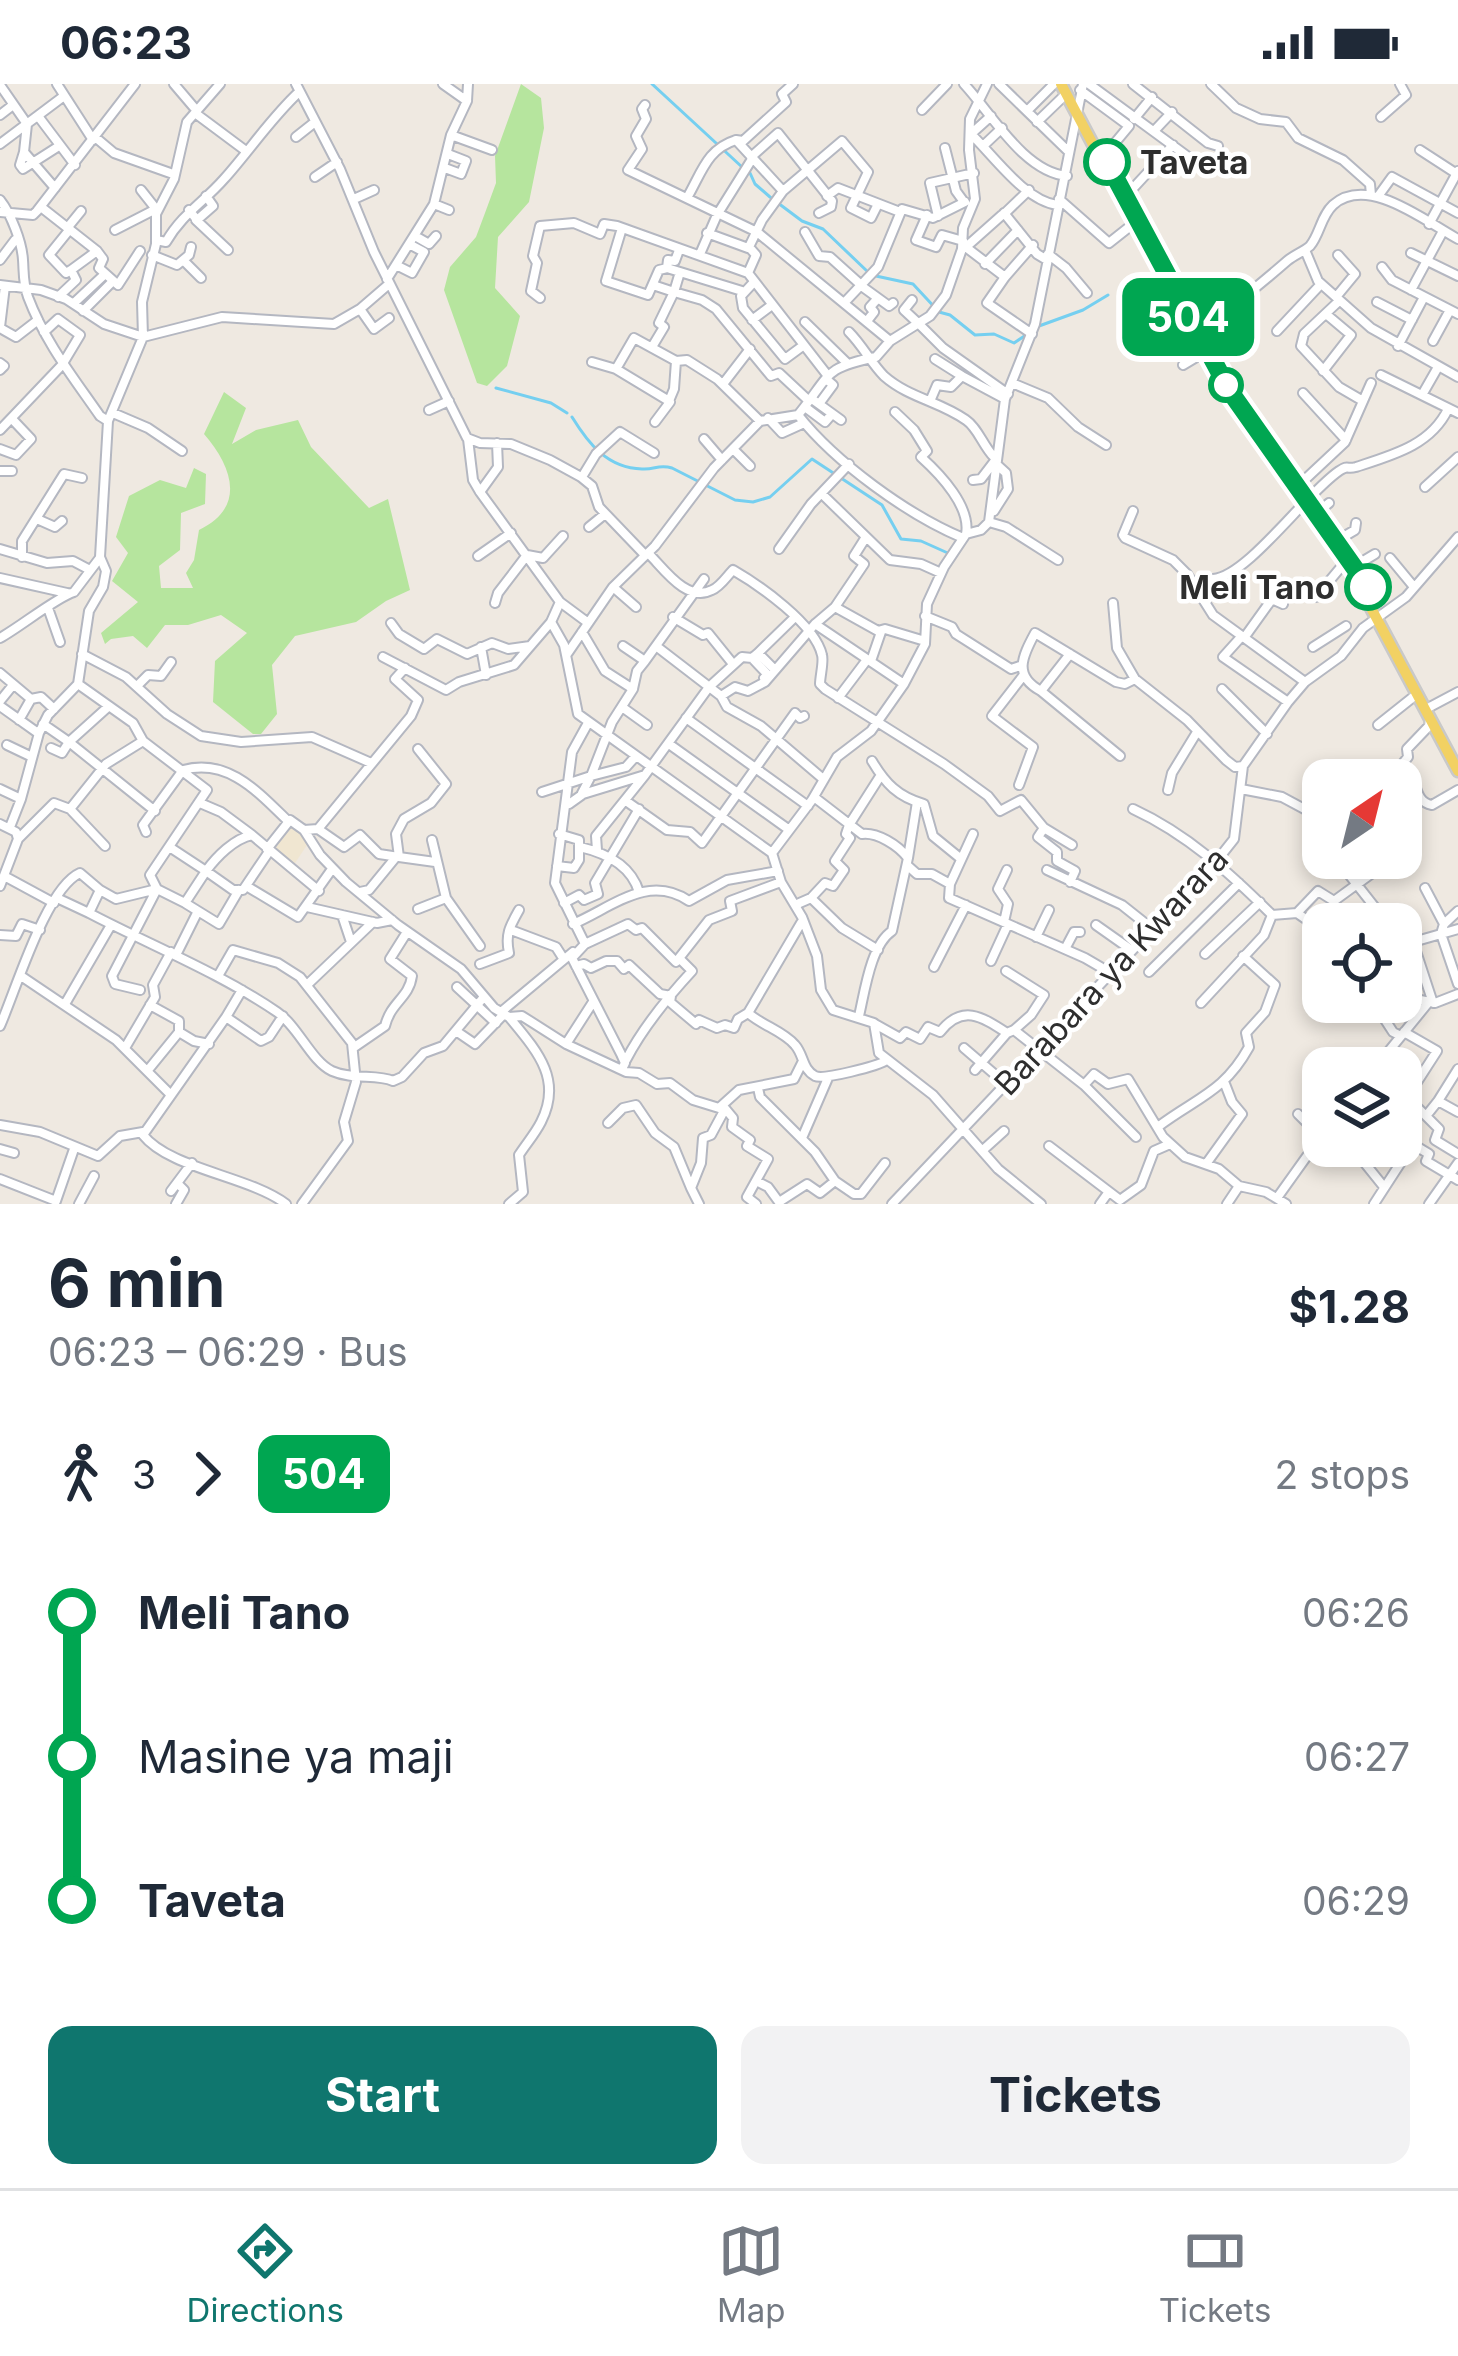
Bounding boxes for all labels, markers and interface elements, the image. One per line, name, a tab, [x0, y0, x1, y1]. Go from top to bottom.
text: 06:23	[60, 15, 192, 70]
marker: Taveta	[1085, 140, 1129, 184]
place label: Taveta	[1140, 142, 1248, 182]
line badge: 504	[1119, 278, 1257, 356]
text: 504	[1146, 291, 1230, 342]
unlabelled marker	[1210, 369, 1242, 401]
marker: Meli Tano	[1346, 565, 1390, 609]
place label: Meli Tano	[1179, 567, 1335, 607]
north arrow	[1302, 759, 1422, 879]
map controls	[1302, 759, 1422, 1167]
street label: Barabara ya Kwarara	[986, 839, 1236, 1103]
button: locate	[1302, 903, 1422, 1023]
button: layers	[1302, 1047, 1422, 1167]
text: 6 min	[48, 1243, 226, 1323]
text: $1.28	[1288, 1279, 1410, 1334]
text: 06:23 – 06:29 · Bus	[48, 1328, 408, 1375]
icon: walk	[48, 1441, 114, 1507]
icon: forward	[174, 1441, 240, 1507]
text: 504	[282, 1448, 366, 1499]
text: 3	[132, 1451, 156, 1498]
text: 2 stops	[1274, 1451, 1410, 1498]
text: Meli Tano	[138, 1585, 350, 1640]
text: 06:26	[1302, 1589, 1410, 1636]
text: Masine ya maji	[138, 1729, 454, 1784]
text: 06:27	[1304, 1733, 1410, 1780]
text: Taveta	[138, 1873, 286, 1928]
text: 06:29	[1302, 1877, 1410, 1924]
button: Start	[48, 2026, 717, 2164]
button: Tickets	[741, 2026, 1410, 2164]
tab: Directions	[187, 2218, 344, 2330]
tab: Map	[717, 2218, 786, 2330]
tab: Tickets	[1159, 2218, 1271, 2330]

